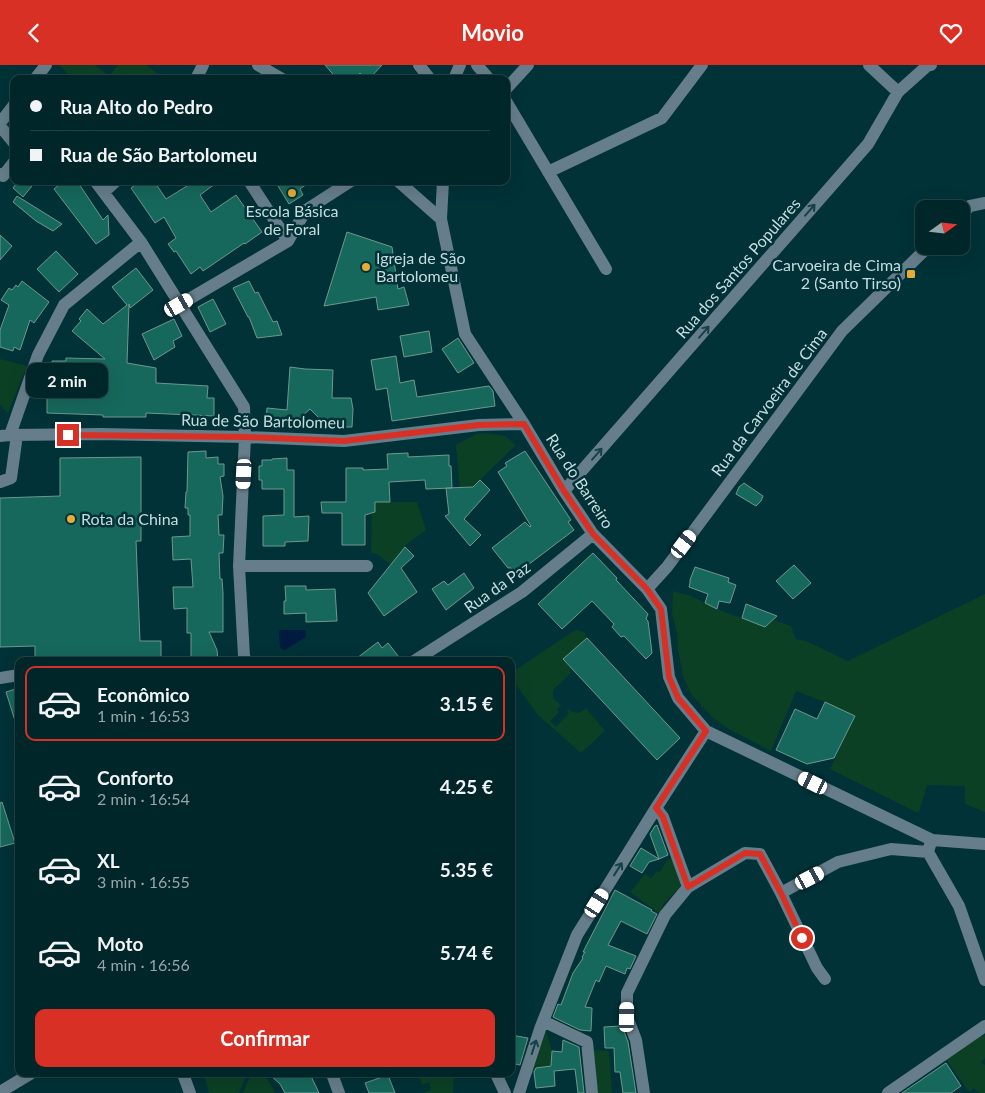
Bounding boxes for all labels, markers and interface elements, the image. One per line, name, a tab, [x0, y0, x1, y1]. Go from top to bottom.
icon: back	[20, 19, 48, 47]
text: Movio	[461, 19, 524, 46]
icon: heart	[937, 19, 965, 47]
text: Rua Alto do Pedro	[60, 95, 213, 118]
text: Rua de São Bartolomeu	[60, 143, 257, 166]
marker: Escola Básica de Foral	[286, 187, 298, 199]
street label: Rua dos Santos Populares	[672, 194, 804, 342]
north arrow	[915, 200, 970, 255]
map controls	[915, 200, 970, 255]
place label: Escola Básica de Foral	[246, 201, 338, 238]
one-way arrow	[805, 203, 816, 216]
place label: Igreja de São Bartolomeu	[376, 248, 465, 285]
place label: Carvoeira de Cima 2 (Santo Tirso)	[772, 255, 901, 292]
marker: Igreja de São Bartolomeu	[360, 261, 372, 273]
marker: Carvoeira de Cima 2 (Santo Tirso)	[905, 268, 917, 280]
car	[162, 291, 195, 319]
street label: Rua da Carvoeira de Cima	[707, 324, 830, 479]
one-way arrow	[698, 325, 709, 338]
callout: 2 min	[27, 363, 109, 397]
text: 2 min	[47, 371, 87, 390]
street label: Rua de São Bartolomeu	[181, 410, 345, 431]
route end	[57, 424, 79, 446]
street label: Rua do Barreiro	[543, 430, 618, 532]
one-way arrow	[591, 448, 602, 461]
car	[235, 459, 252, 489]
place label: Rota da China	[81, 509, 179, 528]
marker: Rota da China	[65, 513, 77, 525]
car	[668, 528, 699, 560]
street label: Rua da Paz	[460, 557, 533, 616]
icon: car	[37, 681, 82, 726]
text: Econômico	[97, 683, 190, 706]
text: 3.15 €	[440, 692, 493, 715]
text: 1 min · 16:53	[97, 706, 190, 725]
icon: car	[37, 764, 82, 809]
text: Conforto	[97, 766, 173, 789]
car	[796, 770, 829, 796]
text: 4.25 €	[440, 775, 493, 798]
text: 2 min · 16:54	[97, 789, 190, 808]
icon: car	[37, 847, 82, 892]
text: XL	[97, 849, 120, 872]
text: 5.35 €	[440, 858, 493, 881]
one-way arrow	[614, 862, 624, 876]
car	[793, 864, 826, 892]
text: 3 min · 16:55	[97, 872, 190, 891]
car	[582, 886, 611, 920]
route start	[791, 927, 813, 949]
icon: car	[37, 930, 82, 975]
text: Moto	[97, 932, 143, 955]
text: 5.74 €	[440, 941, 493, 964]
text: 4 min · 16:56	[97, 955, 190, 974]
car	[619, 1002, 634, 1032]
button: Confirmar	[35, 1009, 495, 1067]
one-way arrow	[530, 1039, 540, 1055]

